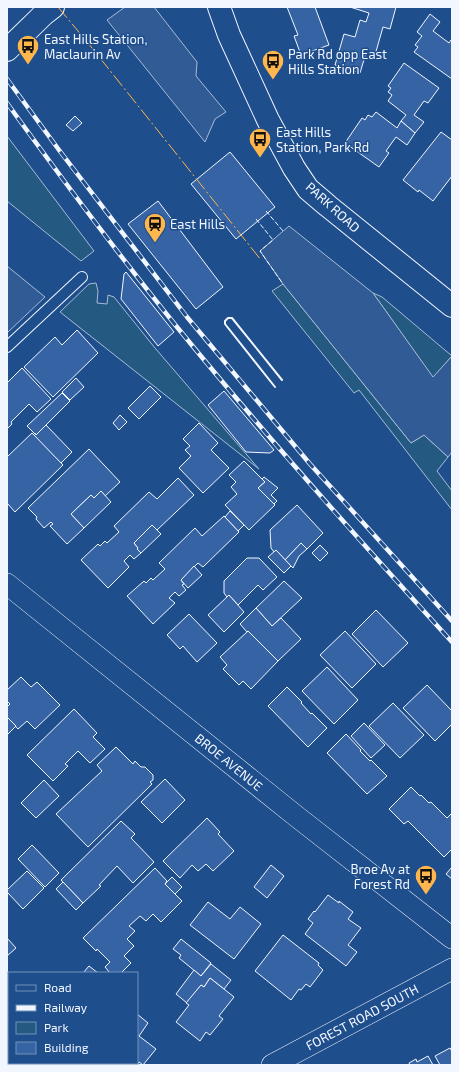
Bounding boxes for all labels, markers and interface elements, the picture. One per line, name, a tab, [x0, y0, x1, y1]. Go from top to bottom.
place label: East Hills Station, Maclaurin Av	[44, 31, 147, 62]
bus stop icon: East Hills Station, Maclaurin Av	[15, 33, 41, 66]
place label: Park Rd opp East Hills Station	[288, 46, 387, 77]
bus stop icon: Park Rd opp East Hills Station	[260, 48, 286, 81]
place label: East Hills Station, Park Rd	[276, 124, 369, 155]
bus stop icon: East Hills Station, Park Rd	[247, 126, 273, 159]
street label: PARK ROAD	[303, 179, 363, 235]
station icon: East Hills	[142, 211, 168, 244]
place label: East Hills	[170, 216, 225, 232]
street label: BROE AVENUE	[192, 730, 266, 794]
place label: Broe Av at Forest Rd	[351, 861, 410, 892]
bus stop icon: Broe Av at Forest Rd	[413, 863, 439, 896]
legend	[8, 972, 138, 1064]
text: Road	[44, 980, 72, 994]
street label: FOREST ROAD SOUTH	[303, 980, 421, 1054]
text: Railway	[44, 1000, 88, 1014]
text: Park	[44, 1020, 69, 1034]
text: Building	[44, 1040, 89, 1054]

